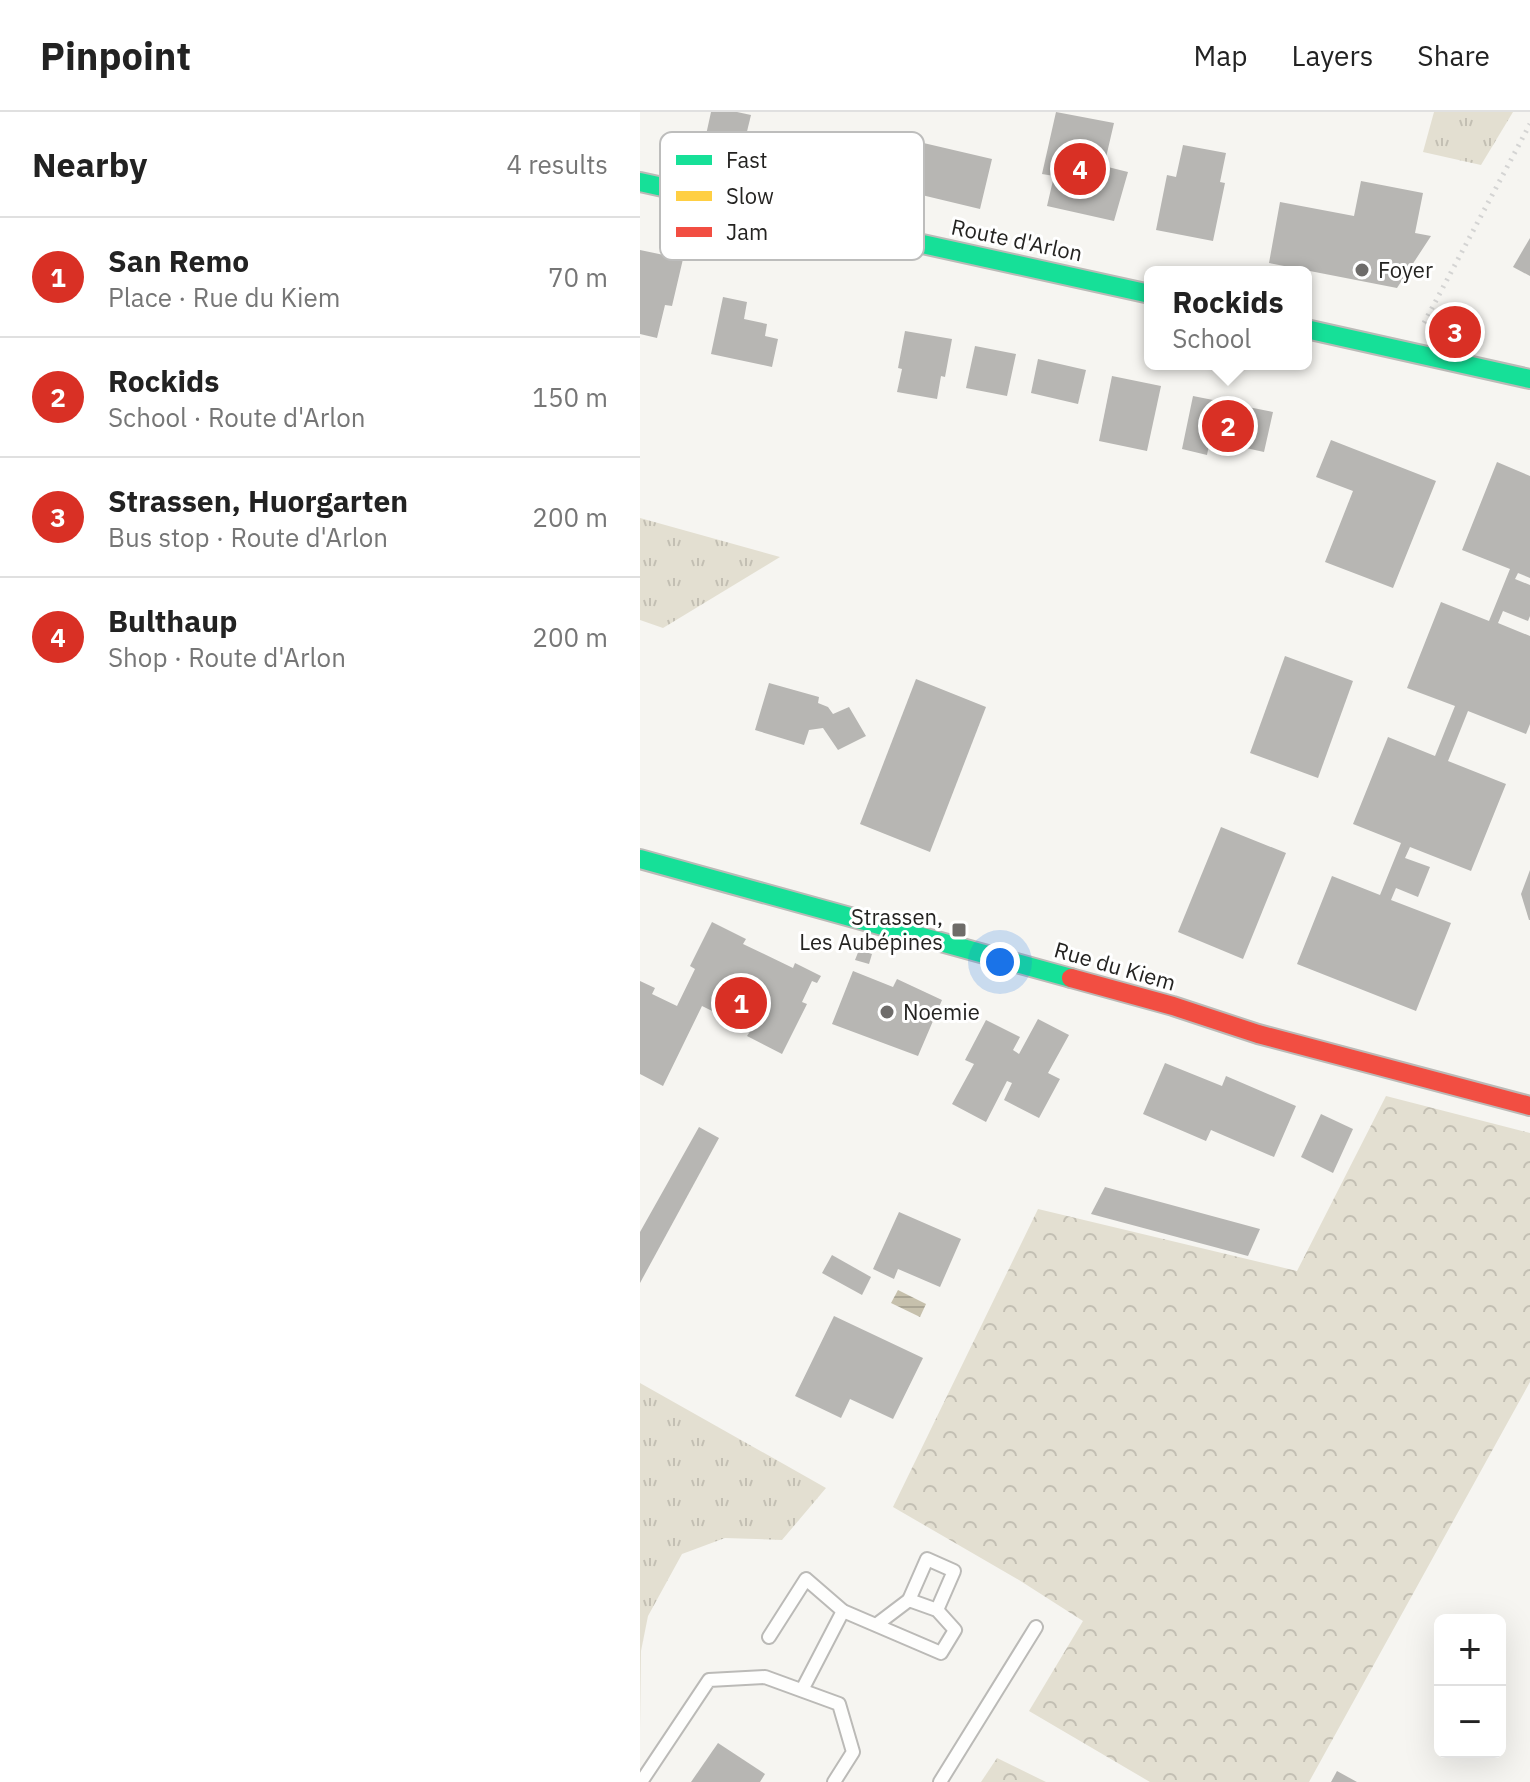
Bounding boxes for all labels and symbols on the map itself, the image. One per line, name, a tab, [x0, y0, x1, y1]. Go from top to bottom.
legend	[660, 132, 924, 260]
pin: 4	[1054, 139, 1106, 199]
text: Fast	[726, 145, 767, 174]
text: Slow	[726, 181, 774, 210]
street label: Route d'Arlon	[949, 211, 1085, 268]
text: Jam	[726, 217, 768, 246]
place label: Foyer	[1378, 255, 1433, 284]
marker: Foyer	[1353, 261, 1371, 279]
pin: 3	[1429, 302, 1481, 362]
pin: 2	[1202, 396, 1254, 456]
place label: Strassen, Les Aubépines	[799, 902, 943, 956]
marker: Strassen, Les Aubépines	[950, 921, 968, 939]
street label: Rue du Kiem	[1051, 934, 1179, 997]
your location	[980, 942, 1020, 982]
pin: 1	[715, 973, 767, 1033]
place label: Noemie	[903, 997, 980, 1026]
marker: Noemie	[878, 1003, 896, 1021]

